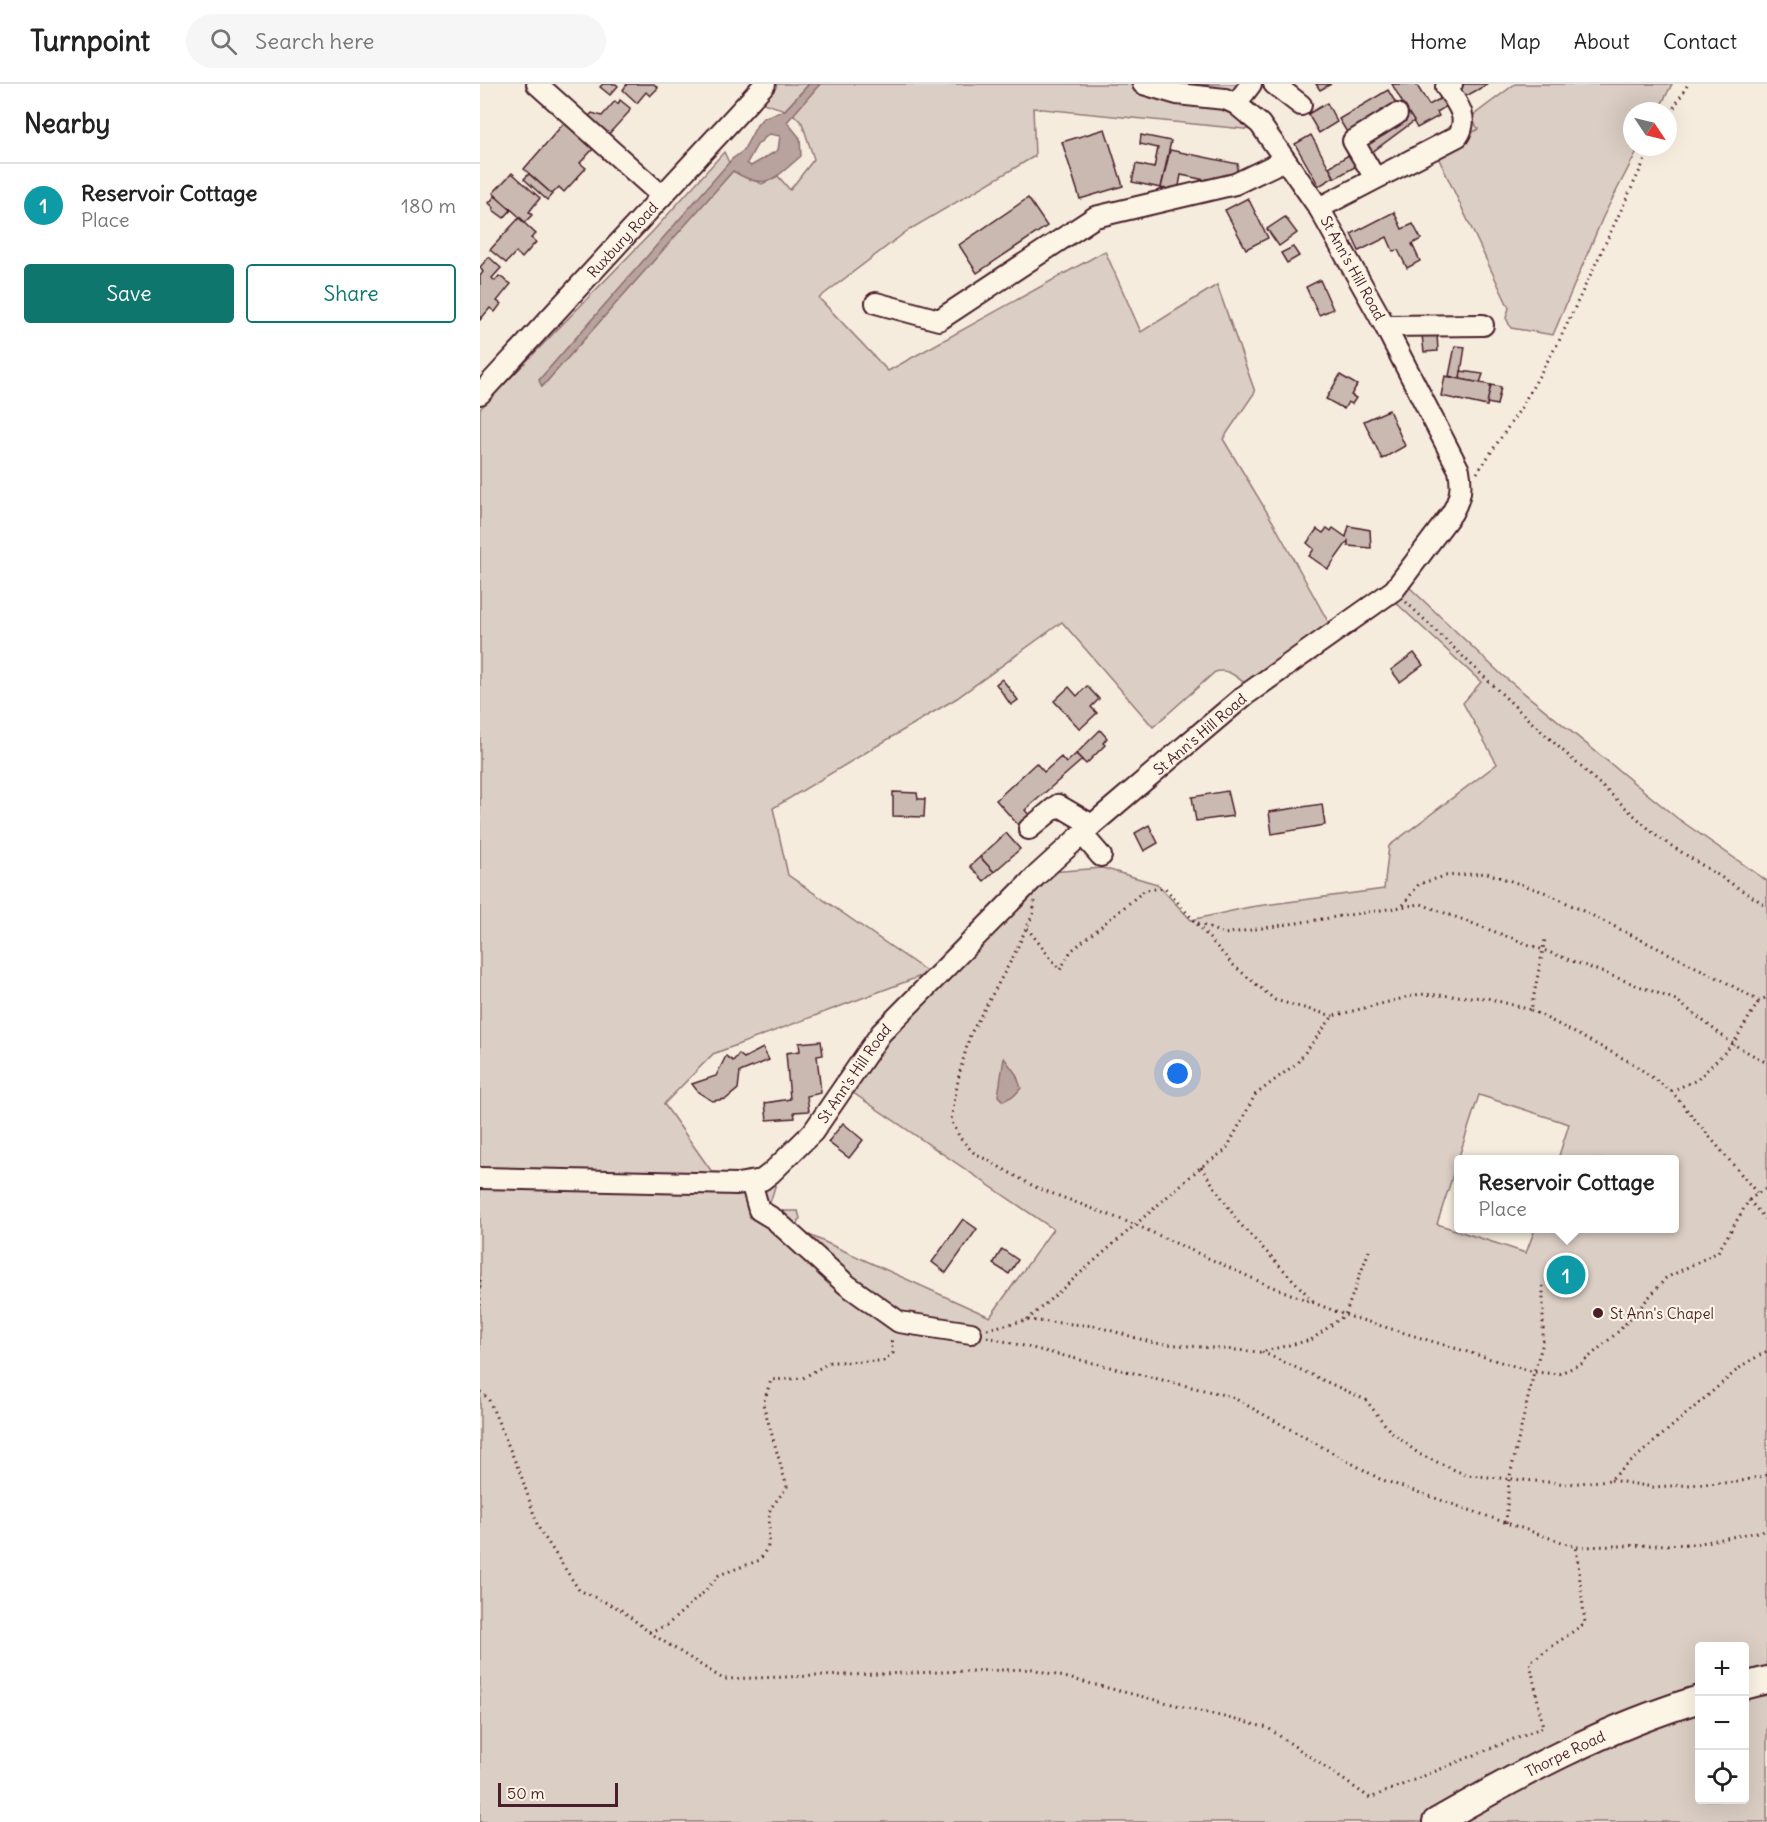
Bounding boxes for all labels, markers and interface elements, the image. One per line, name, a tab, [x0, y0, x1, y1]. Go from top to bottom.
search box	[186, 14, 606, 68]
text: Turnpoint	[30, 23, 150, 59]
icon: search	[207, 25, 240, 58]
text: Search here	[255, 27, 374, 55]
text: Home	[1410, 28, 1467, 55]
text: Map	[1500, 28, 1541, 55]
text: About	[1574, 28, 1630, 55]
text: Contact	[1663, 28, 1737, 55]
north arrow	[1623, 102, 1677, 156]
text: Nearby	[24, 107, 110, 140]
text: Reservoir Cottage	[81, 179, 257, 207]
text: 1	[40, 193, 47, 218]
text: 180 m	[401, 193, 456, 218]
street label: Ruxbury Road	[583, 197, 662, 281]
text: Place	[81, 207, 129, 232]
street label: St Ann's Hill Road	[1316, 213, 1390, 324]
button: Save	[24, 264, 234, 323]
button: Share	[246, 264, 456, 323]
street label: St Ann's Hill Road	[1149, 689, 1250, 779]
street label: St Ann's Hill Road	[813, 1019, 895, 1126]
your location	[1163, 1059, 1192, 1088]
popup	[1454, 1155, 1679, 1233]
text: Reservoir Cottage	[1478, 1168, 1655, 1196]
text: Place	[1478, 1196, 1527, 1221]
pin: 1	[1546, 1252, 1586, 1298]
place label: St Ann's Chapel	[1610, 1304, 1714, 1323]
marker: St Ann's Chapel	[1591, 1306, 1605, 1320]
map controls	[1695, 1642, 1749, 1804]
button: +	[1695, 1642, 1749, 1696]
button: −	[1695, 1696, 1749, 1750]
street label: Thorpe Road	[1522, 1726, 1608, 1781]
button: locate	[1695, 1750, 1749, 1804]
scale bar	[498, 1780, 618, 1808]
text: 50 m	[507, 1783, 545, 1803]

